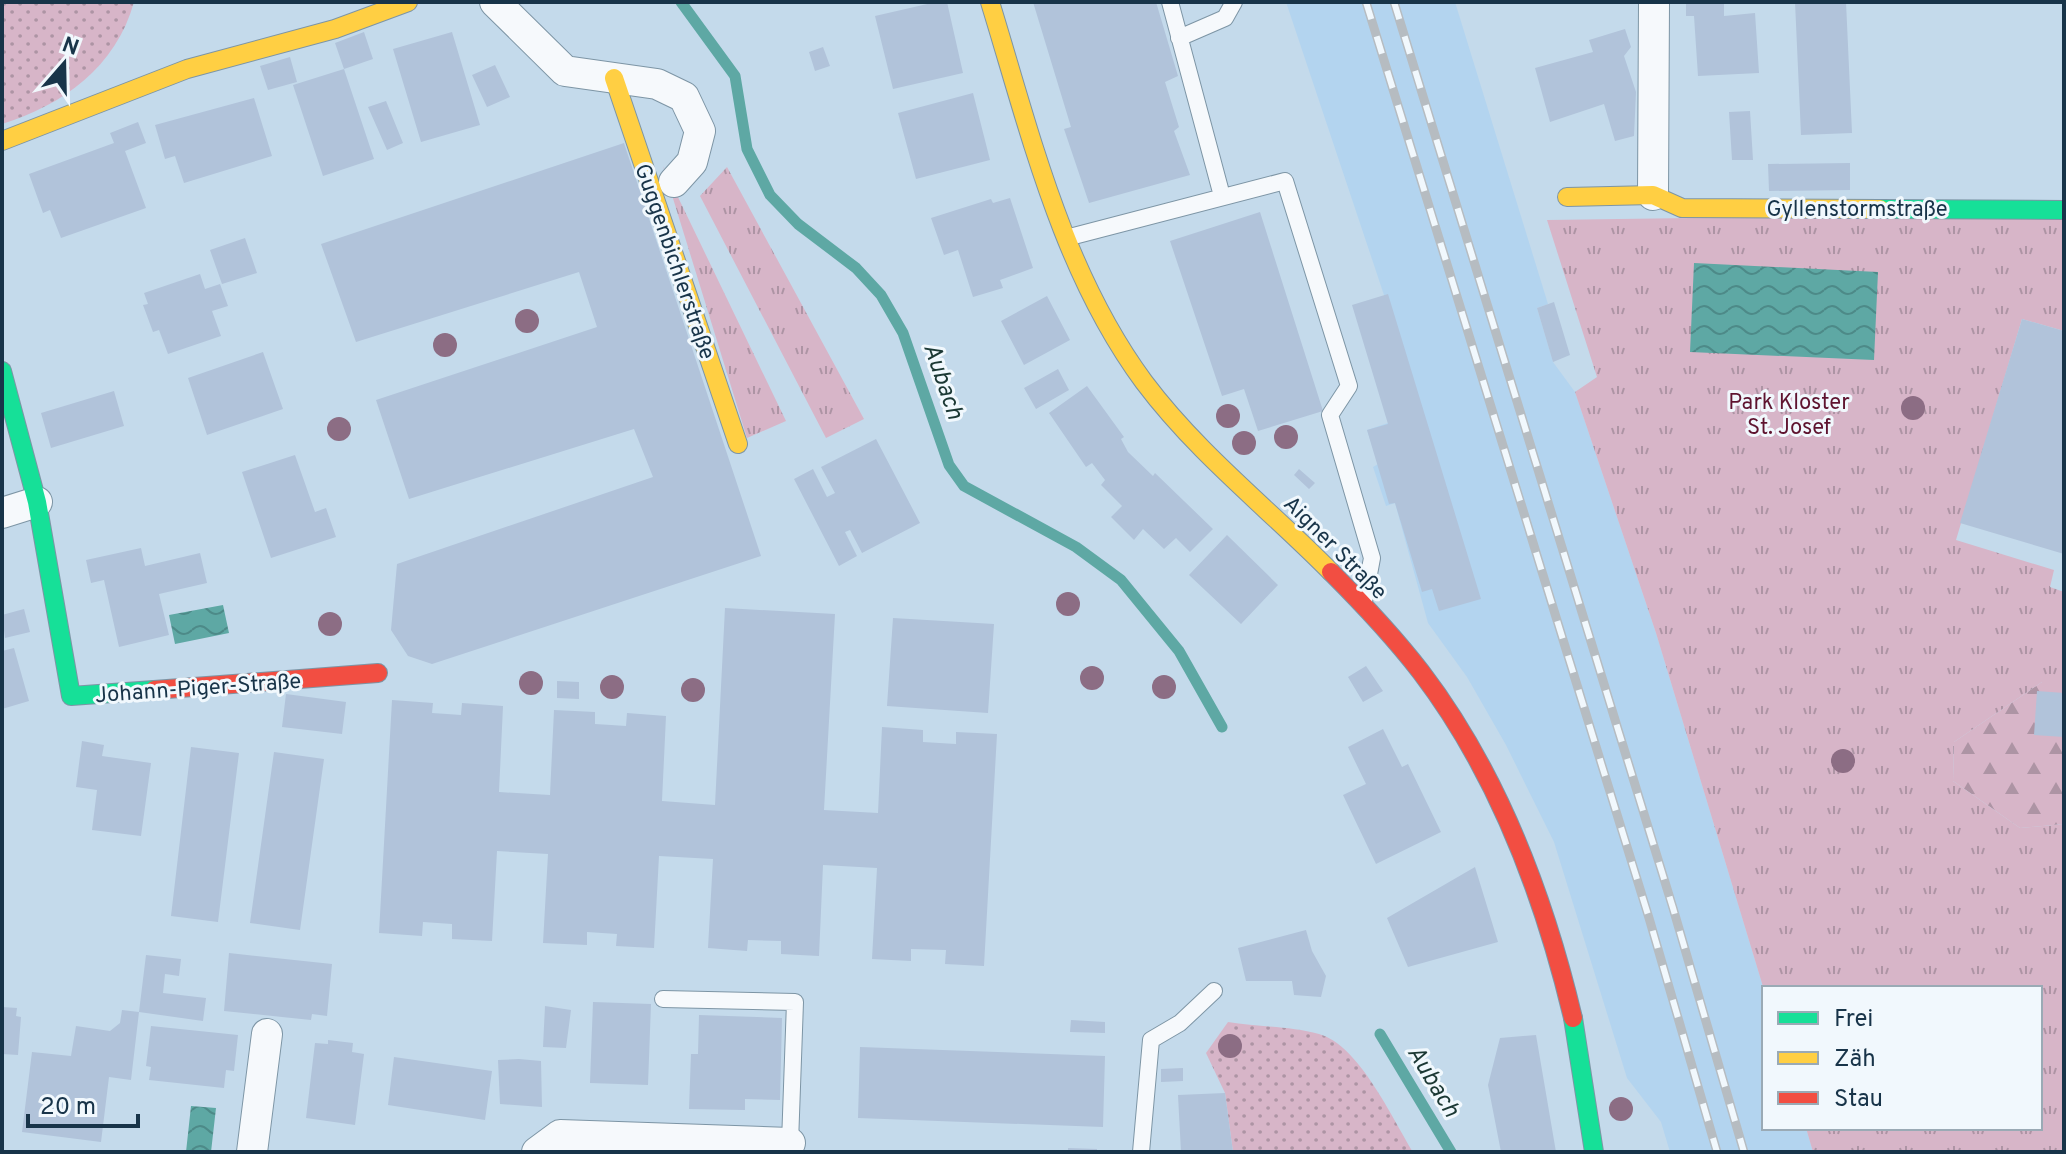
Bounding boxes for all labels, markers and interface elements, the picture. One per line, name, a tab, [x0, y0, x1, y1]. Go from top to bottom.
north arrow	[24, 24, 104, 104]
text: N	[58, 32, 82, 63]
street label: Guggenbichlerstraße	[627, 160, 720, 363]
street label: Gyllenstormstraße	[1767, 197, 1947, 224]
water label: Aubach	[915, 340, 969, 424]
park label: Park Kloster St. Josef	[1728, 390, 1850, 442]
street label: Aigner Straße	[1277, 491, 1392, 606]
street label: Johann-Piger-Straße	[94, 669, 302, 710]
legend	[1762, 986, 2042, 1130]
text: Frei	[1834, 1005, 1873, 1035]
water label: Aubach	[1399, 1041, 1465, 1123]
text: Zäh	[1834, 1045, 1876, 1075]
scale bar	[28, 1078, 138, 1128]
text: Stau	[1834, 1085, 1883, 1115]
text: 20 m	[40, 1093, 96, 1123]

